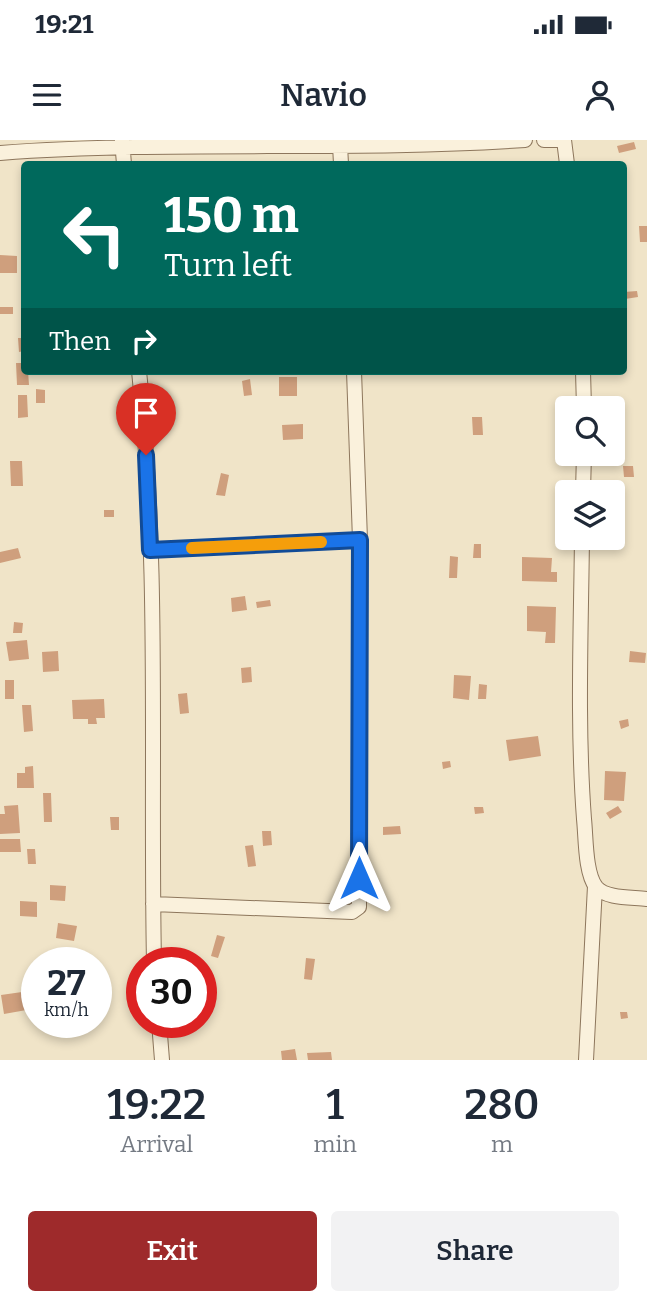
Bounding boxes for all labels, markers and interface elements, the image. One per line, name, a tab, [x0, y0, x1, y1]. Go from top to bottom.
text: 19:21	[35, 9, 94, 40]
icon: menu	[28, 76, 66, 114]
text: Navio	[280, 76, 367, 114]
icon: person	[581, 76, 619, 114]
text: 150 m	[164, 186, 299, 245]
icon: left	[49, 189, 140, 280]
text: Turn left	[164, 246, 292, 284]
icon: right	[125, 322, 163, 360]
text: Then	[49, 326, 111, 357]
pin	[116, 383, 176, 455]
icon: arrive	[127, 394, 165, 432]
map controls	[555, 396, 625, 550]
button: search	[555, 396, 625, 466]
button: layers	[555, 480, 625, 550]
position arrow	[322, 841, 396, 915]
speed limit sign: 30	[126, 947, 217, 1038]
text: 27	[47, 962, 86, 1004]
text: km/h	[44, 999, 89, 1021]
text: 19:22	[107, 1080, 206, 1130]
text: 1	[326, 1080, 344, 1130]
text: 280	[464, 1080, 540, 1130]
text: Arrival	[120, 1130, 193, 1158]
text: min	[313, 1130, 357, 1158]
text: m	[491, 1130, 513, 1158]
button: Exit	[28, 1211, 317, 1291]
button: Share	[331, 1211, 619, 1291]

